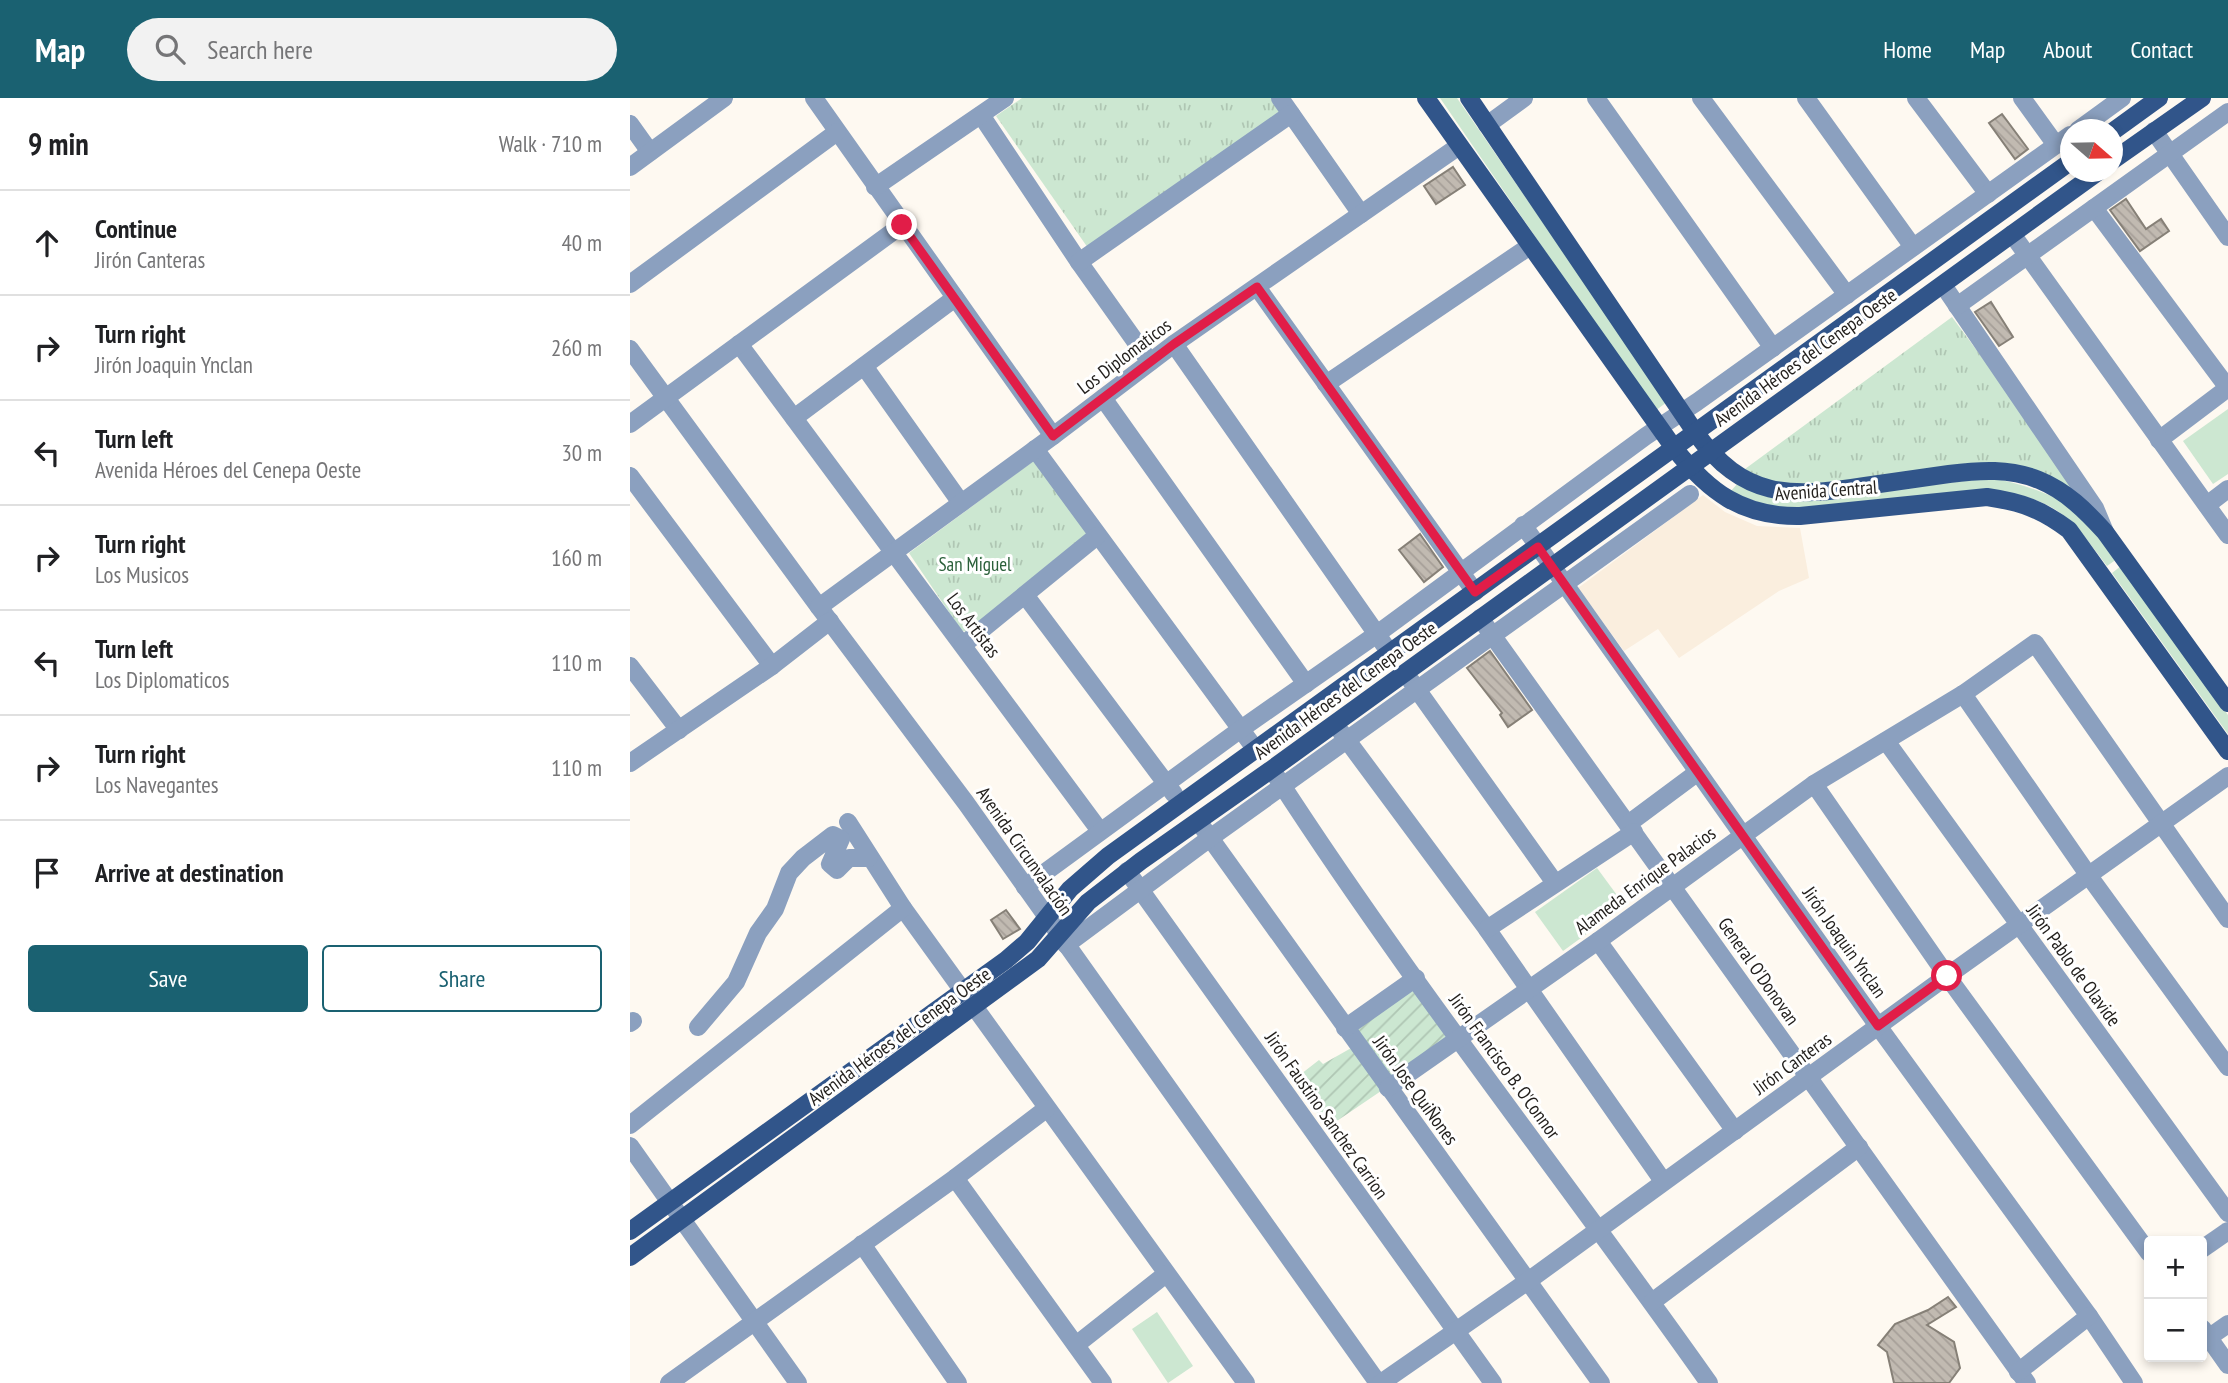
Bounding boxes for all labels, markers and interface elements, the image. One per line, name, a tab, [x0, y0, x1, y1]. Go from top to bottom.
search box	[127, 18, 617, 81]
text: Map	[35, 28, 85, 71]
icon: search	[151, 30, 189, 68]
text: Search here	[207, 33, 313, 66]
text: Home	[1883, 34, 1932, 65]
text: Map	[1970, 34, 2005, 65]
text: About	[2043, 34, 2092, 65]
text: Contact	[2130, 34, 2193, 65]
north arrow	[2060, 119, 2123, 182]
text: 9 min	[28, 124, 89, 163]
text: Walk · 710 m	[499, 129, 602, 158]
route end	[886, 209, 917, 240]
text: Continue	[95, 212, 177, 245]
icon: ahead	[28, 224, 66, 262]
text: 40 m	[561, 228, 602, 257]
text: Jirón Canteras	[95, 245, 205, 274]
street label: Avenida Héroes del Cenepa Oeste	[1709, 283, 1901, 431]
street label: Los Diplomaticos	[1072, 313, 1176, 399]
text: Turn right	[95, 317, 186, 350]
icon: right	[28, 329, 66, 367]
text: 260 m	[551, 333, 602, 362]
text: Jirón Joaquin Ynclan	[95, 350, 253, 379]
text: Turn left	[95, 422, 173, 455]
icon: left	[28, 434, 66, 472]
text: 30 m	[561, 438, 602, 467]
text: Avenida Héroes del Cenepa Oeste	[95, 455, 361, 484]
street label: Avenida Central	[1774, 474, 1879, 506]
text: Turn right	[95, 527, 186, 560]
icon: right	[28, 539, 66, 577]
text: 160 m	[551, 543, 602, 572]
park label: San Miguel	[938, 552, 1012, 576]
text: Los Musicos	[95, 560, 189, 589]
street label: Los Artistas	[942, 588, 1006, 662]
street label: Avenida Héroes del Cenepa Oeste	[1249, 616, 1441, 764]
text: Turn left	[95, 632, 173, 665]
icon: left	[28, 644, 66, 682]
text: 110 m	[551, 648, 602, 677]
text: Los Diplomaticos	[95, 665, 229, 694]
text: Turn right	[95, 737, 186, 770]
icon: right	[28, 749, 66, 787]
text: 110 m	[551, 753, 602, 782]
text: Los Navegantes	[95, 770, 219, 799]
street label: Avenida Circunvalación	[972, 782, 1078, 920]
street label: Alameda Enrique Palacios	[1570, 821, 1720, 939]
icon: arrive	[28, 854, 66, 892]
text: Arrive at destination	[95, 856, 284, 889]
street label: Jirón Joaquin Ynclan	[1797, 881, 1892, 1002]
street label: Jirón Pablo de Olavide	[2021, 898, 2126, 1031]
street label: General O'Donovan	[1713, 913, 1805, 1029]
button: Save	[28, 945, 308, 1012]
button: Share	[322, 945, 602, 1012]
route start	[1931, 960, 1962, 991]
street label: Avenida Héroes del Cenepa Oeste	[803, 962, 995, 1110]
street label: Jirón Francisco B. O'Connor	[1444, 988, 1566, 1144]
street label: Jirón Faustino Sanchez Carrion	[1260, 1026, 1394, 1203]
street label: Jirón Canteras	[1747, 1027, 1836, 1100]
street label: Jirón Jose QuiÑones	[1368, 1030, 1464, 1149]
map controls	[2144, 1236, 2207, 1362]
button: +	[2144, 1236, 2207, 1299]
button: −	[2144, 1299, 2207, 1362]

